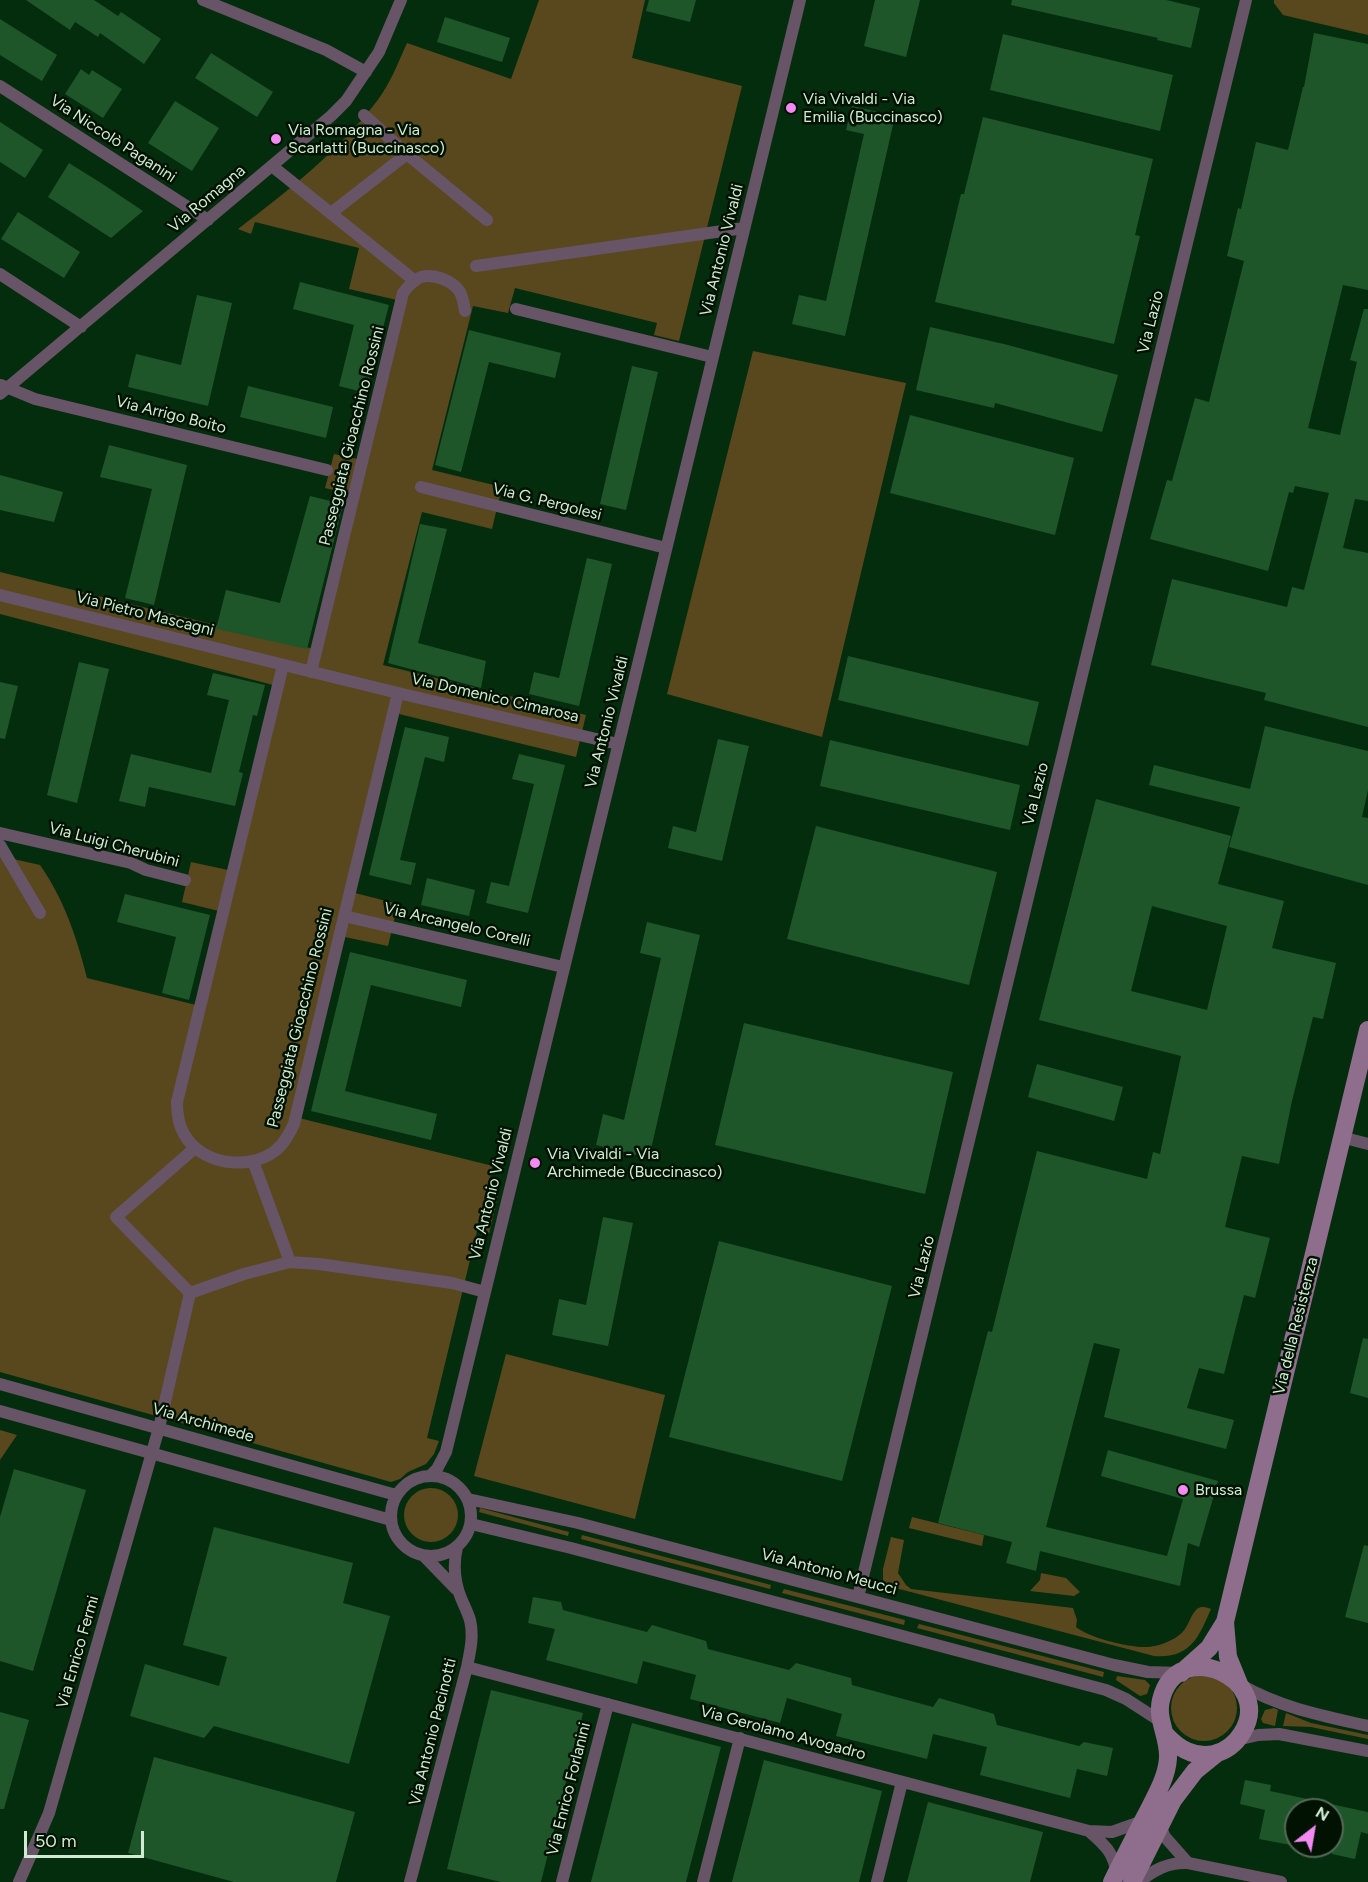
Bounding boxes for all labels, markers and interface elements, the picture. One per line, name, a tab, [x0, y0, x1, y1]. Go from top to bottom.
place label: Via Vivaldi - Via Emilia (Buccinasco)	[803, 89, 943, 127]
street label: Via Niccolò Paganini	[46, 91, 180, 187]
marker: Via Vivaldi - Via Emilia (Buccinasco)	[784, 101, 798, 115]
place label: Via Romagna - Via Scarlatti (Buccinasco)	[288, 120, 445, 158]
marker: Via Romagna - Via Scarlatti (Buccinasco)	[269, 132, 283, 146]
street label: Via Romagna	[165, 161, 249, 237]
street label: Via Antonio Vivaldi	[696, 182, 748, 318]
street label: Via Lazio	[1134, 289, 1168, 355]
street label: Passeggiata Gioacchino Rossini	[315, 324, 389, 548]
street label: Via Arrigo Boito	[114, 392, 228, 438]
street label: Via G. Pergolesi	[490, 479, 604, 525]
street label: Via Pietro Mascagni	[74, 588, 216, 640]
street label: Via Antonio Vivaldi	[581, 654, 633, 790]
street label: Via Domenico Cimarosa	[409, 669, 581, 727]
street label: Via Lazio	[1019, 761, 1053, 827]
street label: Via Luigi Cherubini	[47, 818, 181, 872]
street label: Via Arcangelo Corelli	[382, 899, 532, 951]
street label: Passeggiata Gioacchino Rossini	[263, 906, 337, 1130]
street label: Via Antonio Vivaldi	[465, 1126, 517, 1262]
place label: Via Vivaldi - Via Archimede (Buccinasco)	[547, 1144, 722, 1182]
marker: Via Vivaldi - Via Archimede (Buccinasco)	[528, 1156, 542, 1170]
street label: Via Lazio	[905, 1234, 939, 1300]
street label: Via della Resistenza	[1270, 1255, 1322, 1397]
street label: Via Archimede	[150, 1399, 256, 1447]
place label: Brussa	[1195, 1480, 1242, 1500]
marker: Brussa	[1176, 1483, 1190, 1497]
street label: Via Antonio Meucci	[759, 1545, 899, 1599]
street label: Via Enrico Fermi	[53, 1593, 103, 1711]
street label: Via Antonio Pacinotti	[405, 1656, 461, 1808]
street label: Via Gerolamo Avogadro	[698, 1702, 868, 1764]
street label: Via Enrico Forlanini	[543, 1720, 595, 1858]
north arrow	[1284, 1798, 1344, 1858]
text: N	[1312, 1803, 1333, 1825]
scale bar	[27, 1819, 147, 1857]
text: 50 m	[35, 1830, 77, 1852]

